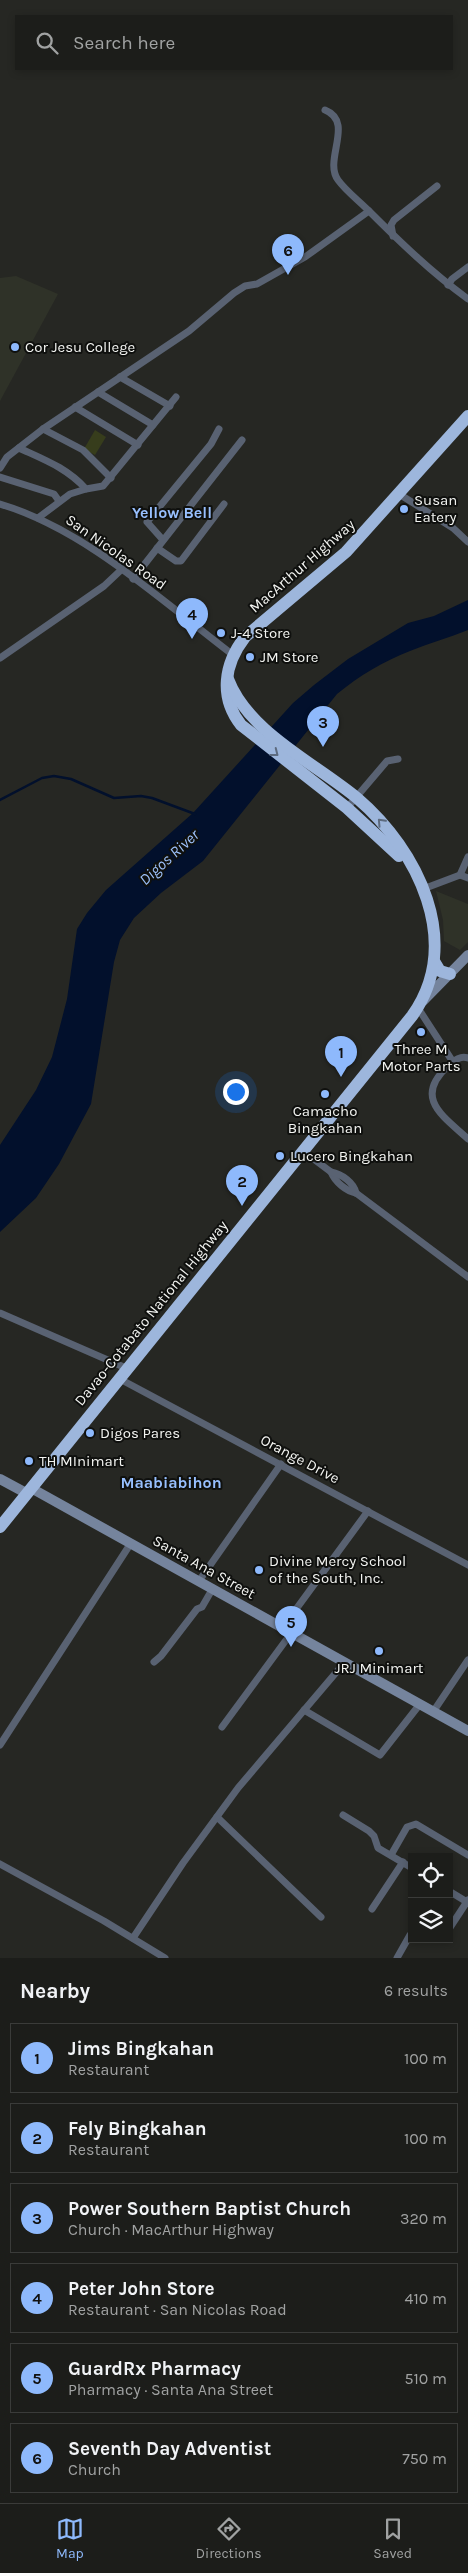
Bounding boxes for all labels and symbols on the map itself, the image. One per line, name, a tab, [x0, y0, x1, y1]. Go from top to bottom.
pin: 6	[272, 234, 304, 275]
place label: Cor Jesu College	[25, 338, 135, 356]
marker: Cor Jesu College	[9, 341, 21, 353]
place label: Susan Eatery	[414, 491, 457, 526]
district label: Yellow Bell	[132, 503, 212, 522]
marker: Susan Eatery	[398, 503, 410, 515]
street label: San Nicolas Road	[62, 510, 170, 594]
street label: MacArthur Highway	[246, 515, 358, 617]
pin: 4	[176, 598, 208, 639]
place label: J-4 Store	[231, 624, 290, 642]
marker: J-4 Store	[215, 627, 227, 639]
place label: JM Store	[260, 648, 318, 666]
marker: JM Store	[244, 651, 256, 663]
pin: 3	[307, 706, 339, 747]
one-way arrow	[269, 747, 278, 755]
one-way arrow	[378, 818, 387, 827]
water label: Digos River	[135, 825, 203, 889]
marker: Three M Motor Parts	[415, 1026, 427, 1038]
pin: 1	[325, 1036, 357, 1077]
place label: Three M Motor Parts	[381, 1040, 461, 1075]
your location	[223, 1079, 249, 1105]
marker: Camacho Bingkahan	[319, 1088, 331, 1100]
place label: Camacho Bingkahan	[288, 1102, 362, 1137]
place label: Lucero Bingkahan	[290, 1147, 413, 1165]
marker: Lucero Bingkahan	[274, 1150, 286, 1162]
pin: 2	[226, 1165, 258, 1206]
street label: Davao-Cotabato National Highway	[71, 1217, 231, 1409]
place label: Digos Pares	[100, 1424, 180, 1442]
marker: Digos Pares	[84, 1427, 96, 1439]
street label: Orange Drive	[257, 1431, 343, 1487]
place label: TH MInimart	[39, 1452, 124, 1470]
marker: TH MInimart	[23, 1455, 35, 1467]
district label: Maabiabihon	[120, 1473, 222, 1492]
street label: Santa Ana Street	[150, 1531, 259, 1603]
place label: Divine Mercy School of the South, Inc.	[269, 1552, 406, 1587]
marker: Divine Mercy School of the South, Inc.	[253, 1564, 265, 1576]
pin: 5	[275, 1606, 307, 1647]
marker: JRJ Minimart	[373, 1645, 385, 1657]
place label: JRJ Minimart	[335, 1659, 424, 1677]

